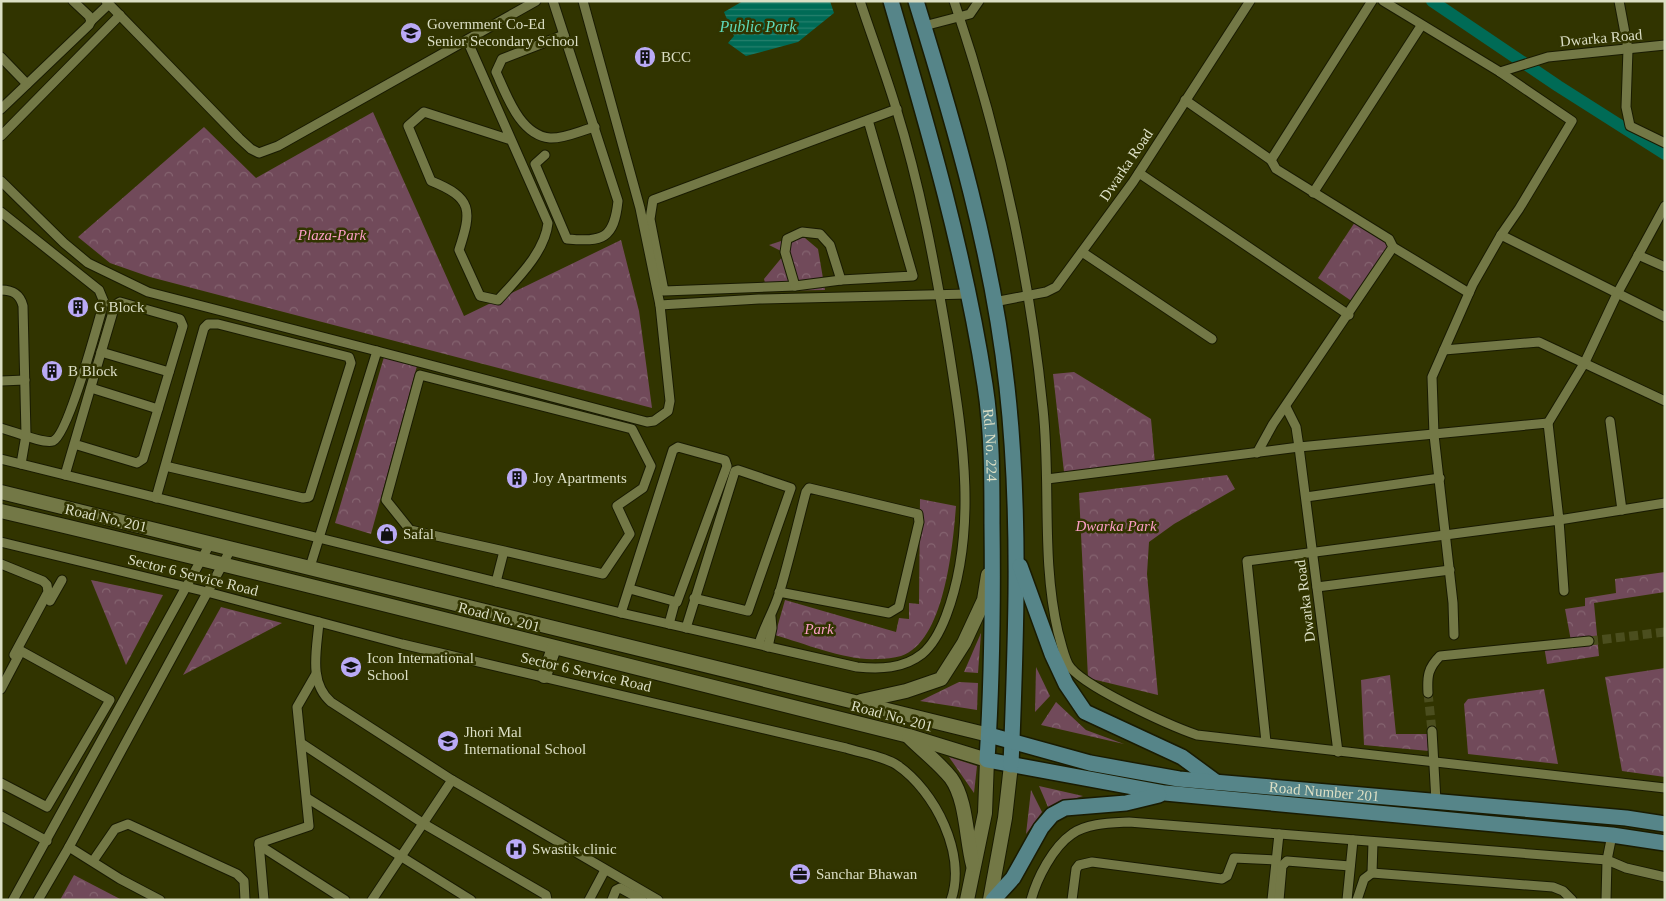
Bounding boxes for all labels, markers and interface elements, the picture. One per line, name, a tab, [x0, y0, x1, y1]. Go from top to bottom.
place label: Government Co-Ed Senior Secondary School	[427, 16, 579, 49]
water label: Public Park	[719, 18, 797, 35]
school or university icon: Government Co-Ed Senior Secondary School	[399, 21, 423, 45]
street label: Dwarka Road	[1559, 26, 1643, 50]
building icon: BCC	[633, 45, 657, 69]
place label: BCC	[661, 49, 691, 65]
street label: Dwarka Road	[1096, 126, 1156, 204]
park label: Plaza-Park	[297, 227, 366, 243]
building icon: G Block	[66, 295, 90, 319]
place label: G Block	[94, 299, 145, 315]
building icon: B Block	[40, 359, 64, 383]
place label: B Block	[68, 363, 118, 379]
street label: Rd. No. 224	[980, 408, 1000, 482]
building icon: Joy Apartments	[505, 466, 529, 490]
place label: Joy Apartments	[533, 470, 627, 486]
street label: Road No. 201	[63, 501, 149, 535]
park label: Dwarka Park	[1074, 518, 1157, 534]
shop icon: Safal	[375, 522, 399, 546]
place label: Safal	[403, 526, 434, 542]
street label: Sector 6 Service Road	[126, 551, 260, 599]
street label: Dwarka Road	[1292, 558, 1318, 643]
street label: Road No. 201	[456, 599, 542, 635]
park label: Park	[803, 621, 834, 637]
street label: Sector 6 Service Road	[519, 649, 653, 695]
place label: Icon International School	[367, 650, 474, 683]
school or university icon: Icon International School	[339, 655, 363, 679]
street label: Road No. 201	[849, 697, 935, 735]
place label: Jhori Mal International School	[464, 724, 586, 757]
school or university icon: Jhori Mal International School	[436, 729, 460, 753]
street label: Road Number 201	[1268, 779, 1380, 804]
hospital icon: Swastik clinic	[504, 837, 528, 861]
place label: Swastik clinic	[532, 841, 617, 857]
office icon: Sanchar Bhawan	[788, 862, 812, 886]
place label: Sanchar Bhawan	[816, 866, 918, 882]

